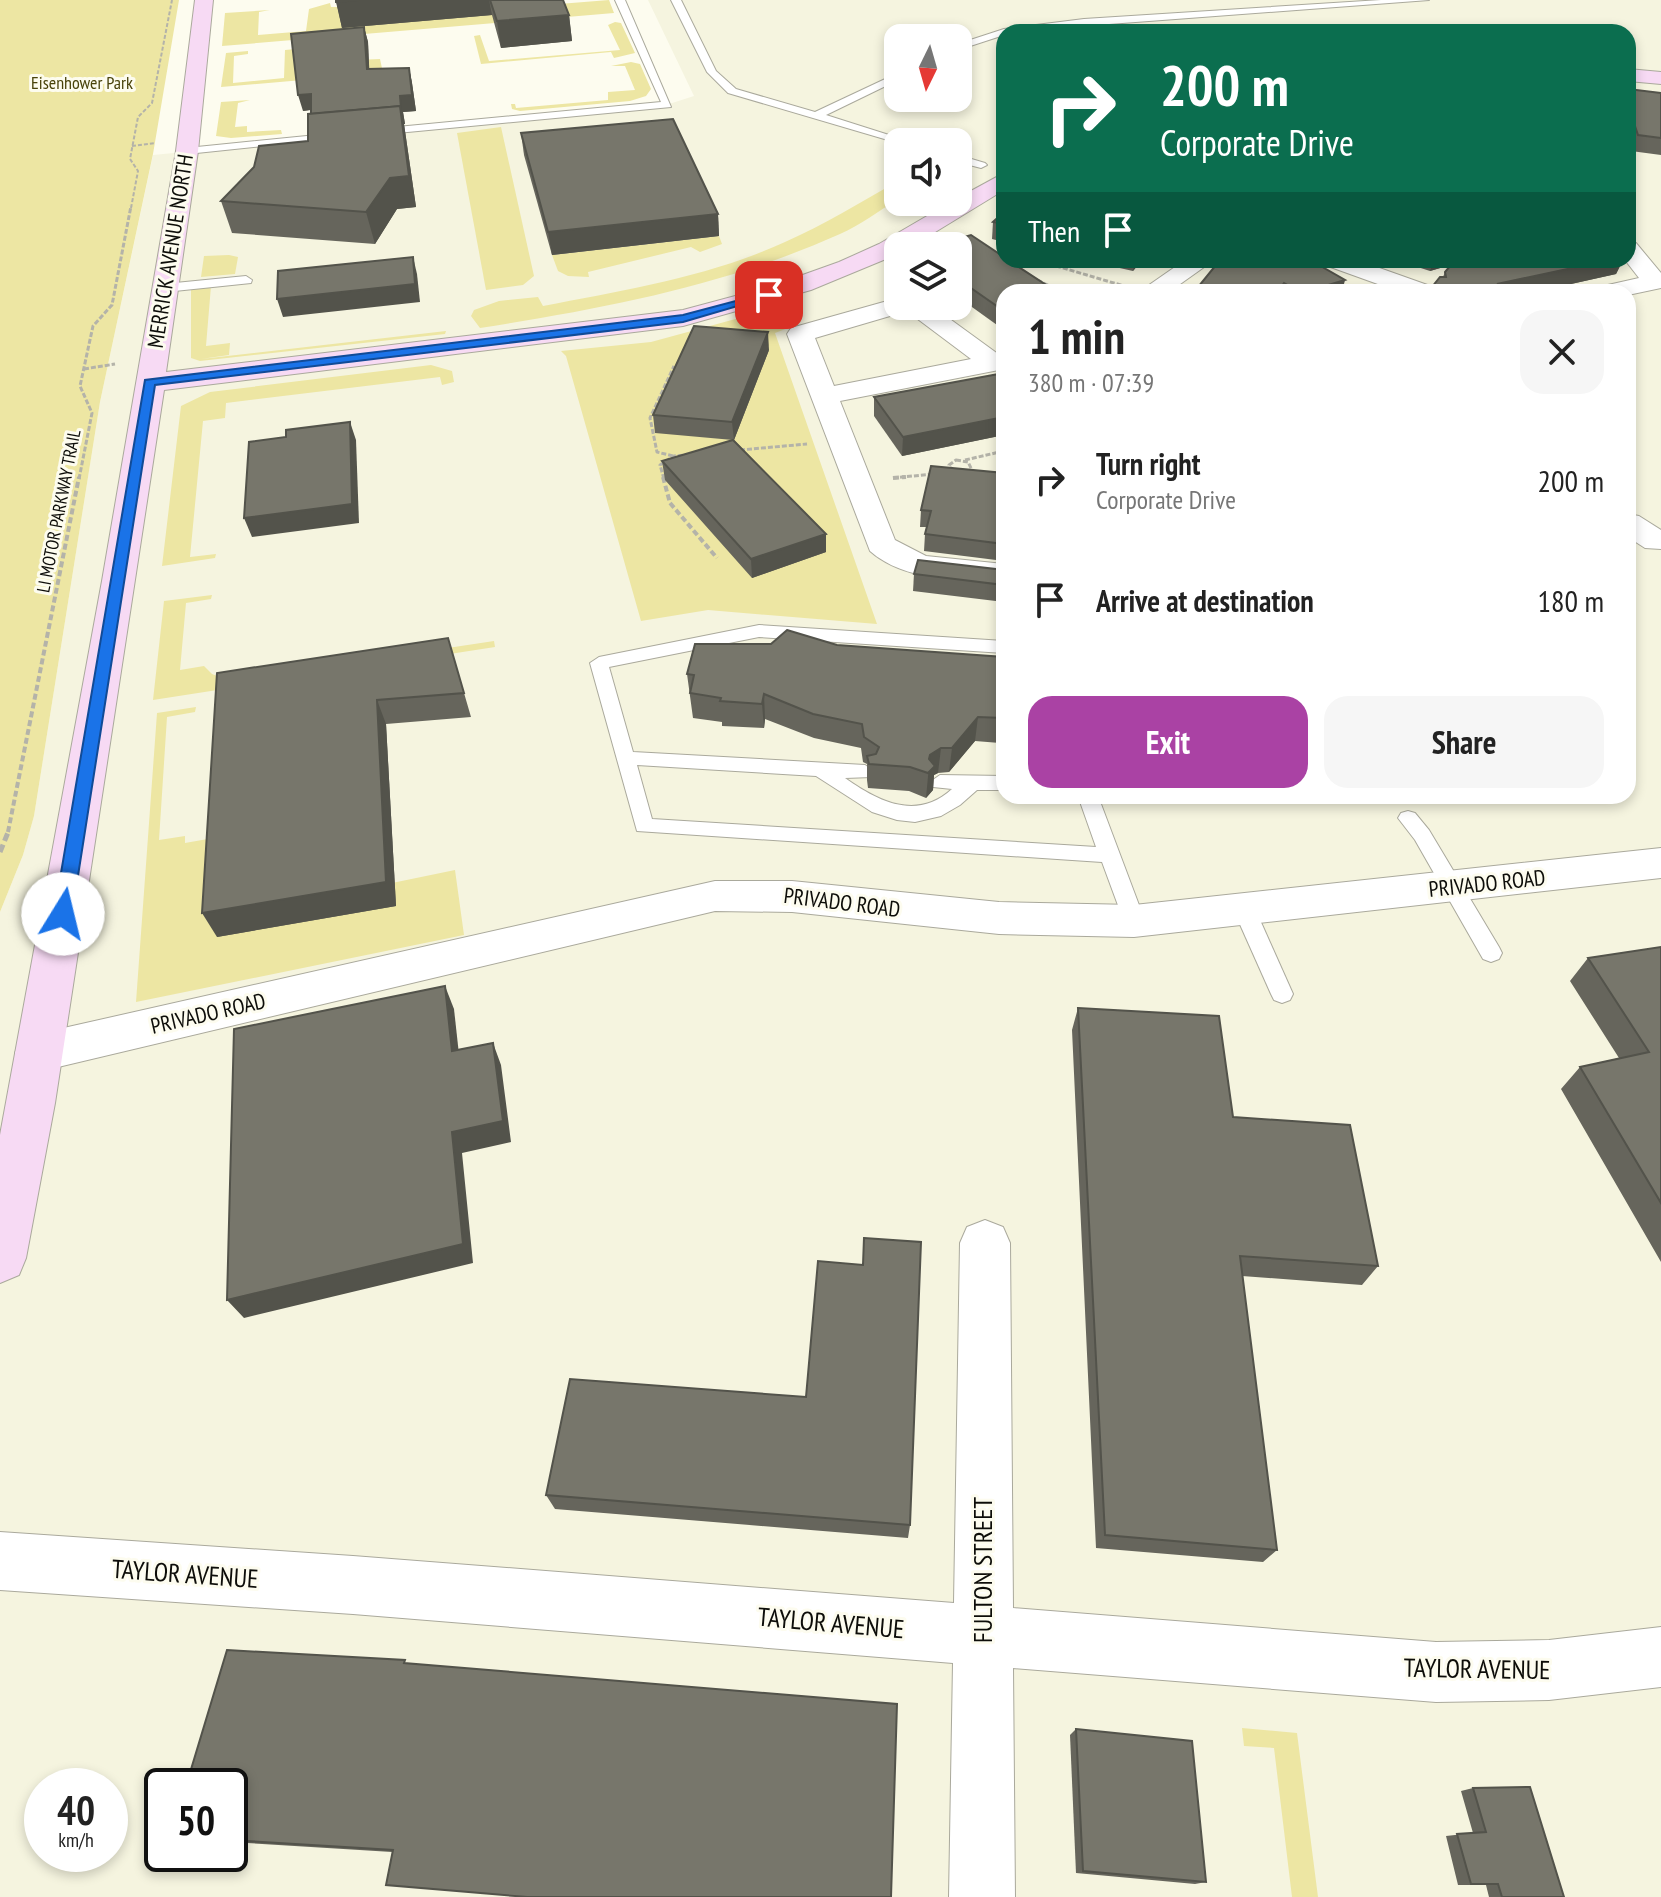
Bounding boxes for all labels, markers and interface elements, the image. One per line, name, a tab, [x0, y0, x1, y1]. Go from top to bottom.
north arrow	[884, 24, 972, 112]
map controls	[884, 24, 972, 320]
text: 200 m	[1160, 49, 1289, 121]
icon: right	[1028, 56, 1132, 160]
park label: Eisenhower Park	[31, 71, 133, 94]
text: Corporate Drive	[1160, 119, 1354, 166]
button: sound	[884, 128, 972, 216]
street label: MERRICK AVENUE NORTH	[141, 152, 199, 350]
icon: arrive	[1096, 208, 1140, 252]
text: Then	[1028, 211, 1080, 250]
button: layers	[884, 232, 972, 320]
pin	[735, 261, 803, 329]
icon: arrive	[747, 273, 791, 317]
text: 1 min	[1028, 305, 1125, 367]
button: close	[1520, 310, 1604, 394]
text: 380 m · 07:39	[1028, 366, 1154, 399]
street label: LI MOTOR PARKWAY TRAIL	[31, 427, 86, 594]
text: Turn right	[1096, 444, 1200, 483]
icon: right	[1028, 458, 1072, 502]
text: 200 m	[1538, 461, 1604, 500]
text: Corporate Drive	[1096, 483, 1236, 516]
icon: arrive	[1028, 578, 1072, 622]
text: Arrive at destination	[1096, 581, 1314, 620]
text: 180 m	[1538, 581, 1604, 620]
button: Exit	[1028, 696, 1308, 788]
button: Share	[1324, 696, 1604, 788]
street label: PRIVADO ROAD	[1427, 863, 1547, 903]
position arrow	[21, 872, 105, 956]
street label: PRIVADO ROAD	[782, 881, 902, 923]
street label: PRIVADO ROAD	[148, 986, 268, 1040]
street label: FULTON STREET	[966, 1497, 999, 1643]
street label: TAYLOR AVENUE	[111, 1552, 259, 1595]
street label: TAYLOR AVENUE	[756, 1600, 906, 1645]
street label: TAYLOR AVENUE	[1403, 1651, 1551, 1686]
speed limit sign: 50	[144, 1768, 248, 1872]
text: 40	[57, 1784, 95, 1836]
text: km/h	[58, 1827, 94, 1853]

